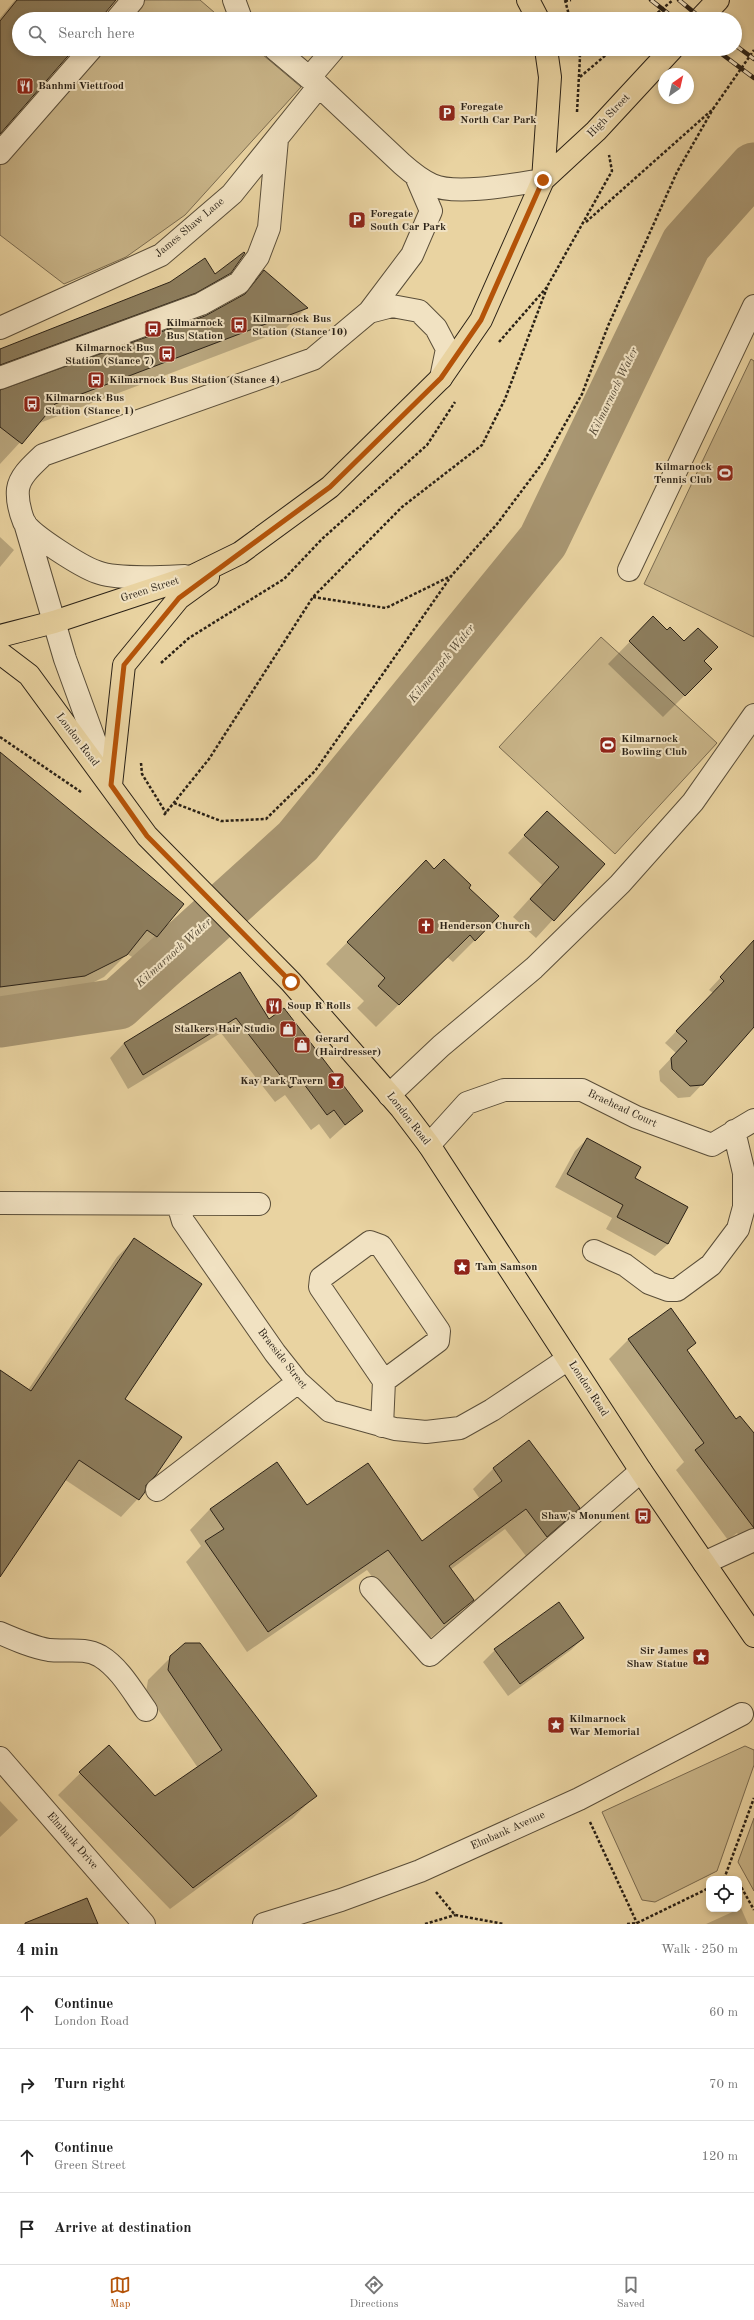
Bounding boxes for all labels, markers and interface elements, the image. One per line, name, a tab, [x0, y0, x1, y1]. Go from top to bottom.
search box	[12, 12, 742, 56]
icon: search	[26, 23, 48, 45]
text: Search here	[58, 27, 135, 42]
north arrow	[658, 68, 694, 104]
restaurant icon: Banhmi Viettfood	[15, 76, 35, 96]
place label: Banhmi Viettfood	[38, 81, 124, 92]
street label: High Street	[586, 92, 632, 140]
place label: Foregate North Car Park	[460, 102, 536, 126]
parking icon: Foregate North Car Park	[437, 103, 457, 123]
route end	[534, 171, 552, 189]
street label: James Shaw Lane	[153, 196, 227, 260]
place label: Foregate South Car Park	[370, 209, 446, 233]
parking icon: Foregate South Car Park	[347, 210, 367, 230]
place label: Kilmarnock Bus Station (Stance 10)	[252, 314, 347, 338]
bus stop icon: Kilmarnock Bus Station (Stance 10)	[229, 315, 249, 335]
place label: Kilmarnock Bus Station	[166, 318, 223, 342]
bus stop icon: Kilmarnock Bus Station	[143, 319, 163, 339]
place label: Kilmarnock Bus Station (Stance 7)	[65, 343, 154, 367]
bus stop icon: Kilmarnock Bus Station (Stance 7)	[157, 344, 177, 364]
water label: Kilmarnock Water	[587, 345, 641, 439]
bus stop icon: Kilmarnock Bus Station (Stance 4)	[86, 370, 106, 390]
place label: Kilmarnock Bus Station (Stance 4)	[109, 375, 280, 386]
place label: Kilmarnock Bus Station (Stance 1)	[45, 393, 134, 417]
bus stop icon: Kilmarnock Bus Station (Stance 1)	[22, 394, 42, 414]
place label: Kilmarnock Tennis Club	[654, 462, 712, 486]
sports icon: Kilmarnock Tennis Club	[715, 463, 735, 483]
street label: Green Street	[119, 575, 181, 605]
water label: Kilmarnock Water	[406, 622, 478, 706]
street label: London Road	[53, 711, 101, 769]
place label: Kilmarnock Bowling Club	[621, 734, 687, 758]
sports icon: Kilmarnock Bowling Club	[598, 735, 618, 755]
water label: Kilmarnock Water	[133, 916, 215, 991]
church icon: Henderson Church	[416, 916, 436, 936]
place label: Henderson Church	[439, 921, 530, 932]
route start	[282, 973, 300, 991]
restaurant icon: Soup R Rolls	[264, 996, 284, 1016]
place label: Soup R Rolls	[287, 1001, 351, 1012]
shop icon: Stalkers Hair Studio	[278, 1019, 298, 1039]
place label: Stalkers Hair Studio	[174, 1024, 275, 1035]
place label: Gerard (Hairdresser)	[315, 1034, 381, 1058]
shop icon: Gerard (Hairdresser)	[292, 1035, 312, 1055]
bar icon: Kay Park Tavern	[326, 1071, 346, 1091]
place label: Kay Park Tavern	[240, 1076, 323, 1087]
street label: Braehead Court	[586, 1088, 658, 1130]
street label: London Road	[384, 1091, 432, 1148]
place icon: Tam Samson	[452, 1257, 472, 1277]
place label: Tam Samson	[475, 1262, 537, 1273]
street label: Braeside Street	[255, 1327, 309, 1391]
street label: London Road	[566, 1359, 610, 1419]
bus stop icon: Shaw's Monument	[633, 1506, 653, 1526]
place label: Shaw's Monument	[541, 1511, 630, 1522]
place label: Sir James Shaw Statue	[626, 1646, 688, 1670]
place icon: Sir James Shaw Statue	[691, 1647, 711, 1667]
place label: Kilmarnock War Memorial	[569, 1714, 640, 1738]
place icon: Kilmarnock War Memorial	[546, 1715, 566, 1735]
street label: Elmbank Drive	[44, 1810, 100, 1872]
street label: Elmbank Avenue	[469, 1810, 547, 1852]
map controls	[706, 1876, 742, 1912]
button: locate	[706, 1876, 742, 1912]
text: 4 min	[16, 1942, 59, 1959]
text: Walk · 250 m	[661, 1943, 738, 1956]
text: Continue	[54, 1997, 113, 2012]
icon: ahead	[16, 2002, 38, 2024]
text: 60 m	[709, 2006, 738, 2019]
text: London Road	[54, 2015, 129, 2028]
icon: right	[16, 2074, 38, 2096]
text: Turn right	[54, 2077, 125, 2092]
text: 70 m	[709, 2078, 738, 2091]
text: Continue	[54, 2141, 113, 2156]
icon: ahead	[16, 2146, 38, 2168]
text: 120 m	[701, 2150, 738, 2163]
text: Green Street	[54, 2159, 126, 2172]
icon: arrive	[16, 2218, 38, 2240]
text: Arrive at destination	[54, 2221, 192, 2236]
tab: Map	[109, 2274, 131, 2312]
tab: Directions	[350, 2274, 398, 2312]
tab: Saved	[617, 2274, 645, 2312]

